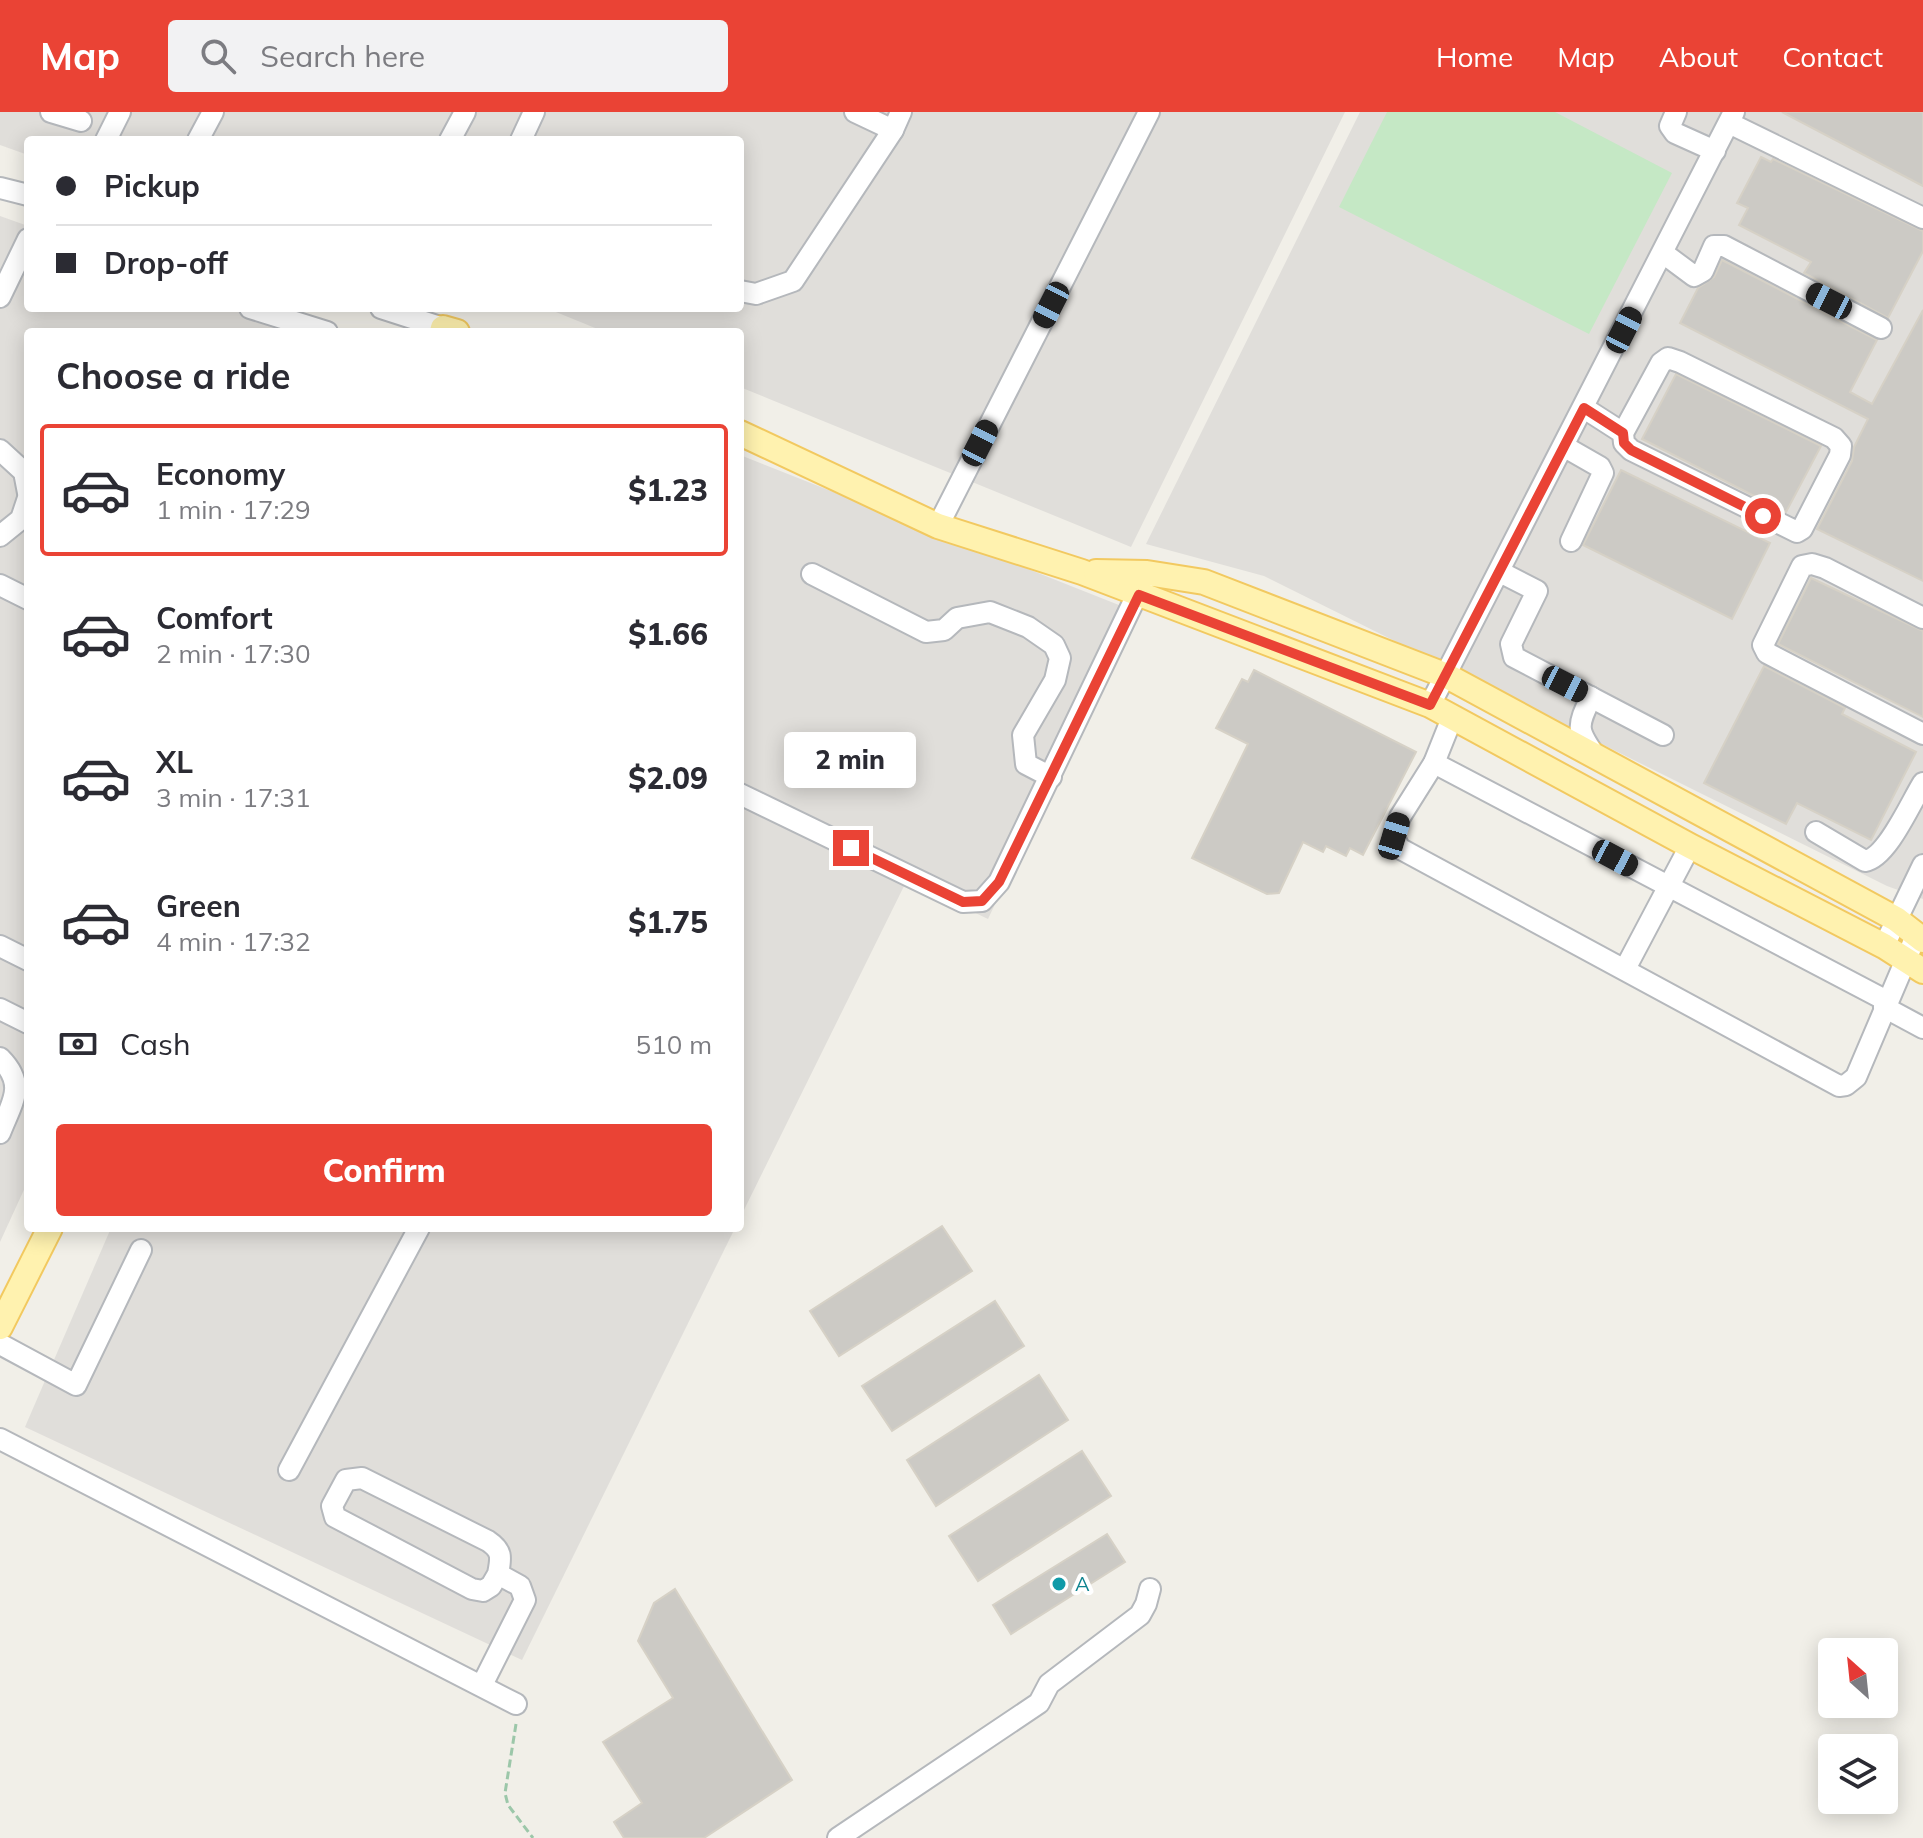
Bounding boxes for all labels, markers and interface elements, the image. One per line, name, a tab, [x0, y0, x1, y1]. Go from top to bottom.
search box	[168, 20, 728, 92]
text: Map	[40, 32, 120, 80]
icon: search	[196, 34, 240, 78]
text: Search here	[260, 37, 425, 75]
text: Home	[1436, 39, 1513, 74]
text: Map	[1557, 39, 1615, 74]
text: About	[1659, 39, 1738, 74]
text: Contact	[1782, 39, 1883, 74]
text: Pickup	[104, 167, 200, 205]
text: Drop-off	[104, 244, 228, 282]
car	[1029, 278, 1073, 332]
car	[1802, 279, 1856, 323]
car	[1602, 303, 1646, 357]
text: Choose a ride	[56, 353, 290, 398]
car	[958, 416, 1002, 470]
icon: car	[60, 454, 132, 526]
text: Economy	[156, 455, 285, 493]
text: $1.23	[628, 471, 708, 509]
text: 1 min · 17:29	[156, 493, 311, 526]
route start	[1745, 498, 1781, 534]
icon: car	[60, 598, 132, 670]
text: Comfort	[156, 599, 273, 637]
text: $1.66	[628, 615, 708, 653]
text: 2 min · 17:30	[156, 637, 311, 670]
car	[1538, 662, 1592, 706]
callout: 2 min	[785, 732, 917, 788]
icon: car	[60, 742, 132, 814]
text: XL	[156, 743, 193, 781]
text: 2 min	[815, 743, 885, 776]
text: $2.09	[628, 759, 708, 797]
text: 3 min · 17:31	[156, 781, 311, 814]
car	[1376, 810, 1412, 862]
route end	[833, 830, 869, 866]
car	[1588, 836, 1642, 880]
icon: car	[60, 886, 132, 958]
text: Green	[156, 887, 241, 925]
text: $1.75	[628, 903, 708, 941]
text: 4 min · 17:32	[156, 925, 311, 958]
icon: cash	[56, 1022, 100, 1066]
text: Cash	[120, 1025, 191, 1063]
text: 510 m	[636, 1028, 712, 1061]
button: Confirm	[56, 1124, 712, 1216]
place label: A	[1075, 1571, 1090, 1596]
marker: A	[1050, 1575, 1068, 1593]
north arrow	[1818, 1638, 1898, 1718]
map controls	[1818, 1638, 1898, 1814]
button: layers	[1818, 1734, 1898, 1814]

